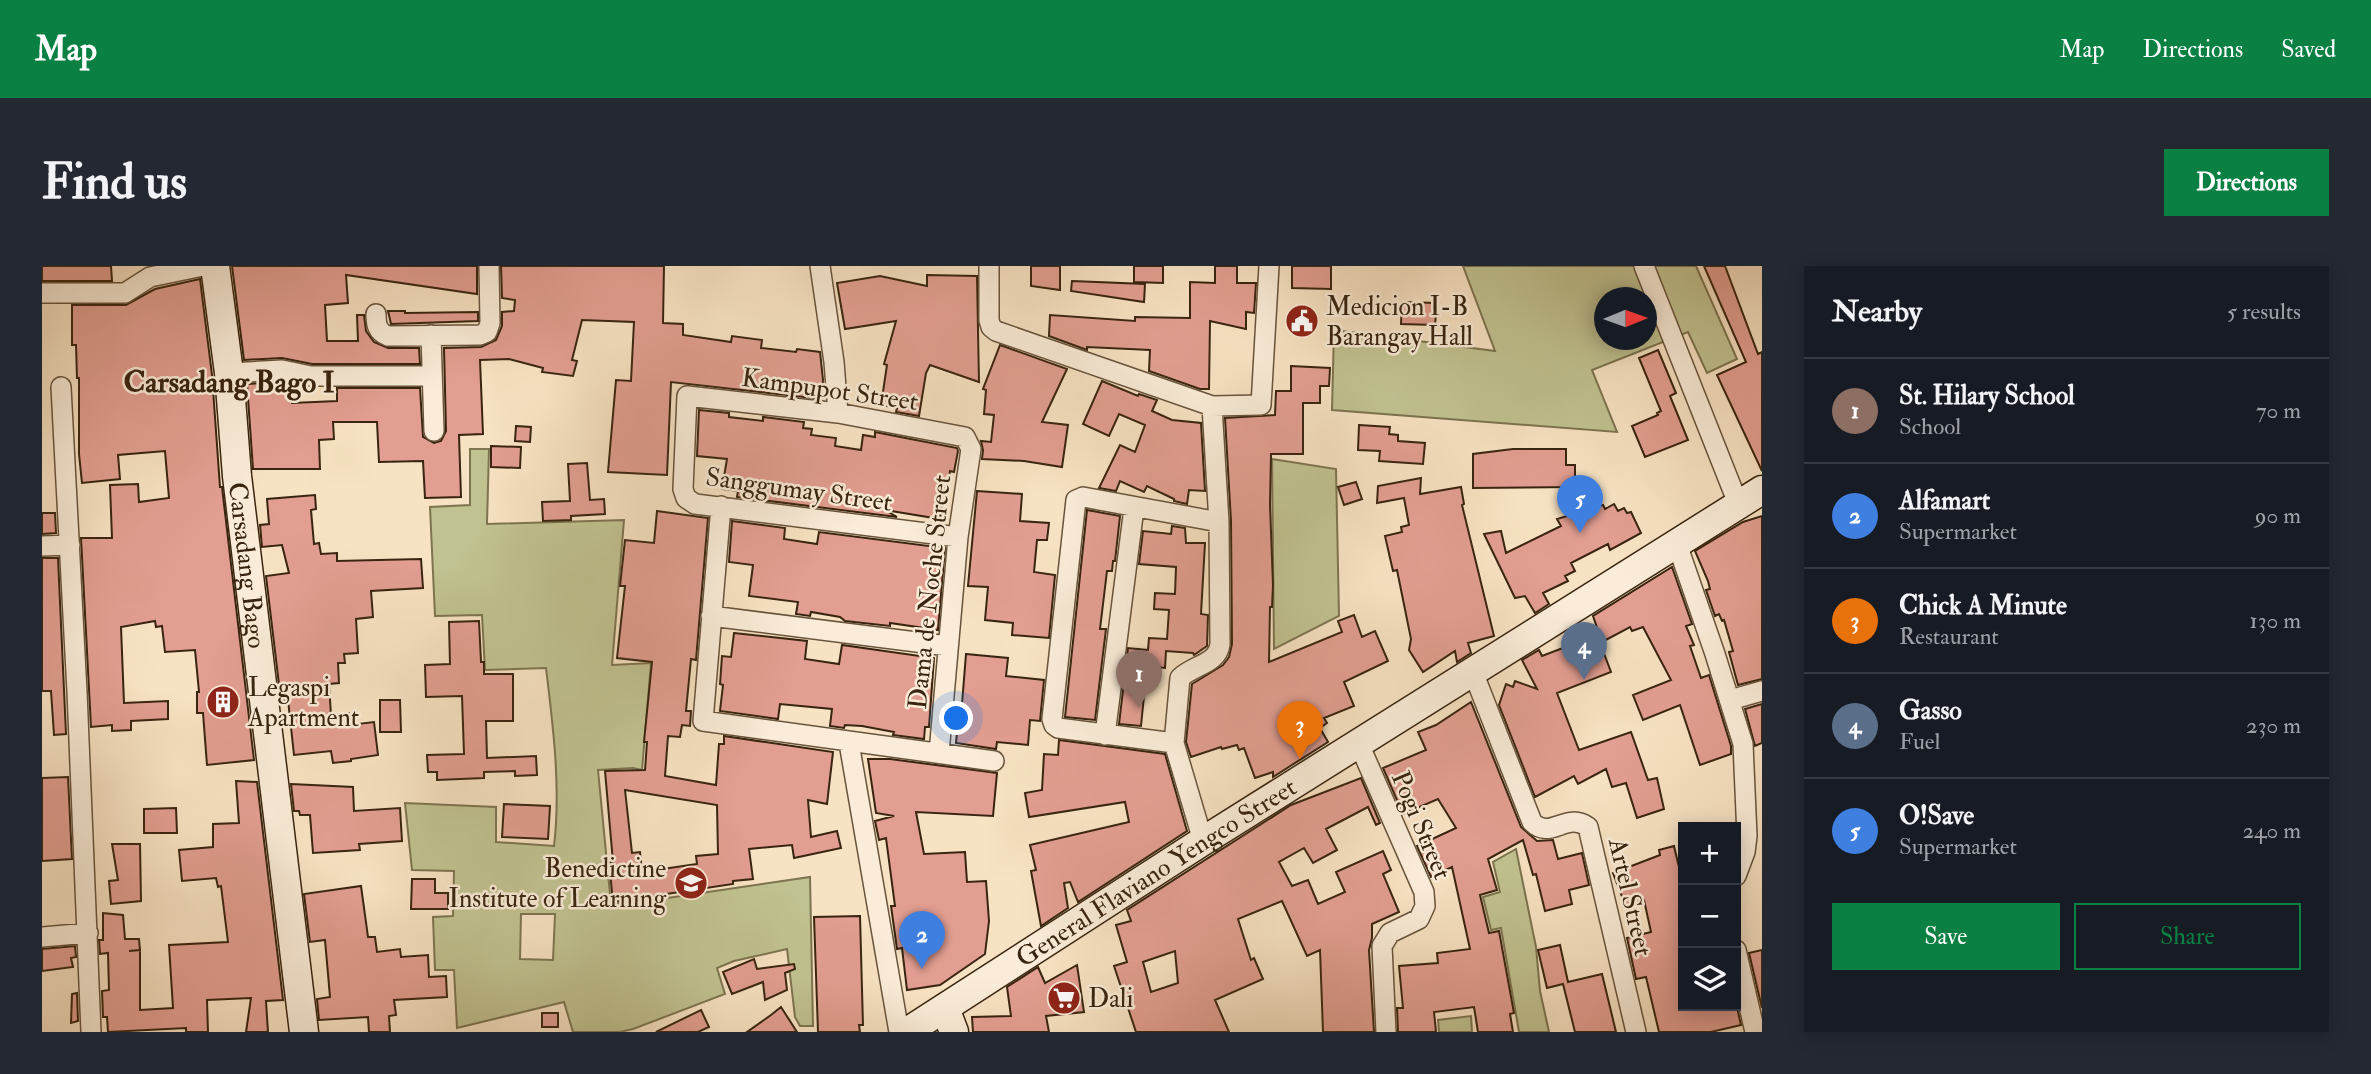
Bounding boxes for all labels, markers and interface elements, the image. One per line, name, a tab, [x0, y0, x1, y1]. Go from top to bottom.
text: Map	[35, 29, 97, 70]
text: Map	[2059, 34, 2104, 65]
text: Directions	[2142, 34, 2243, 65]
text: Saved	[2281, 34, 2336, 65]
button: Directions	[2164, 149, 2329, 216]
text: Find us	[42, 152, 187, 213]
north arrow	[1594, 287, 1657, 350]
place label: Medicion I-B Barangay Hall	[1326, 291, 1473, 353]
text: Nearby	[1832, 293, 1922, 330]
text: 5 results	[2227, 297, 2301, 326]
public building icon: Medicion I-B Barangay Hall	[1283, 302, 1321, 340]
street label: Kampupot Street	[740, 362, 920, 419]
district label: Carsadang Bago I	[123, 364, 335, 401]
text: St. Hilary School	[1899, 380, 2075, 412]
text: 1	[1851, 396, 1859, 425]
text: 70 m	[2256, 396, 2301, 425]
text: School	[1899, 412, 1961, 441]
street label: Sanggumay Street	[704, 461, 894, 519]
street label: Dama de Noche Street	[902, 473, 958, 711]
pin: 5	[1557, 475, 1603, 533]
street label: Carsadang Bago	[221, 480, 273, 650]
text: Alfamart	[1899, 485, 1990, 517]
text: 2	[1849, 501, 1861, 530]
text: 90 m	[2255, 501, 2301, 530]
text: Supermarket	[1899, 517, 2017, 546]
text: Chick A Minute	[1899, 590, 2067, 622]
text: 3	[1851, 606, 1859, 635]
text: 130 m	[2249, 606, 2301, 635]
pin: 4	[1561, 622, 1607, 680]
text: Restaurant	[1899, 622, 1999, 651]
pin: 1	[1116, 650, 1162, 708]
place label: Legaspi Apartment	[247, 672, 359, 735]
building icon: Legaspi Apartment	[204, 683, 242, 721]
text: Gasso	[1899, 695, 1962, 727]
your location	[939, 701, 973, 735]
pin: 3	[1277, 701, 1323, 759]
text: 4	[1849, 711, 1861, 740]
text: 230 m	[2246, 711, 2301, 740]
text: Fuel	[1899, 727, 1940, 756]
street label: Pogi Street	[1384, 766, 1458, 884]
street label: General Flaviano Yengco Street	[1010, 771, 1303, 974]
text: O!Save	[1899, 800, 1974, 832]
text: 5	[1850, 816, 1860, 845]
text: 240 m	[2242, 816, 2301, 845]
map controls	[1678, 822, 1741, 1011]
button: +	[1678, 822, 1741, 885]
text: Supermarket	[1899, 832, 2017, 861]
street label: Artel Street	[1601, 834, 1659, 959]
place label: Benedictine Institute of Learning	[448, 853, 667, 915]
school or university icon: Benedictine Institute of Learning	[672, 864, 710, 902]
button: −	[1678, 885, 1741, 948]
button: Save	[1832, 903, 2060, 970]
button: Share	[2074, 903, 2301, 970]
pin: 2	[899, 911, 945, 969]
button: layers	[1678, 948, 1741, 1011]
supermarket icon: Dali	[1045, 979, 1083, 1017]
place label: Dali	[1088, 983, 1134, 1015]

